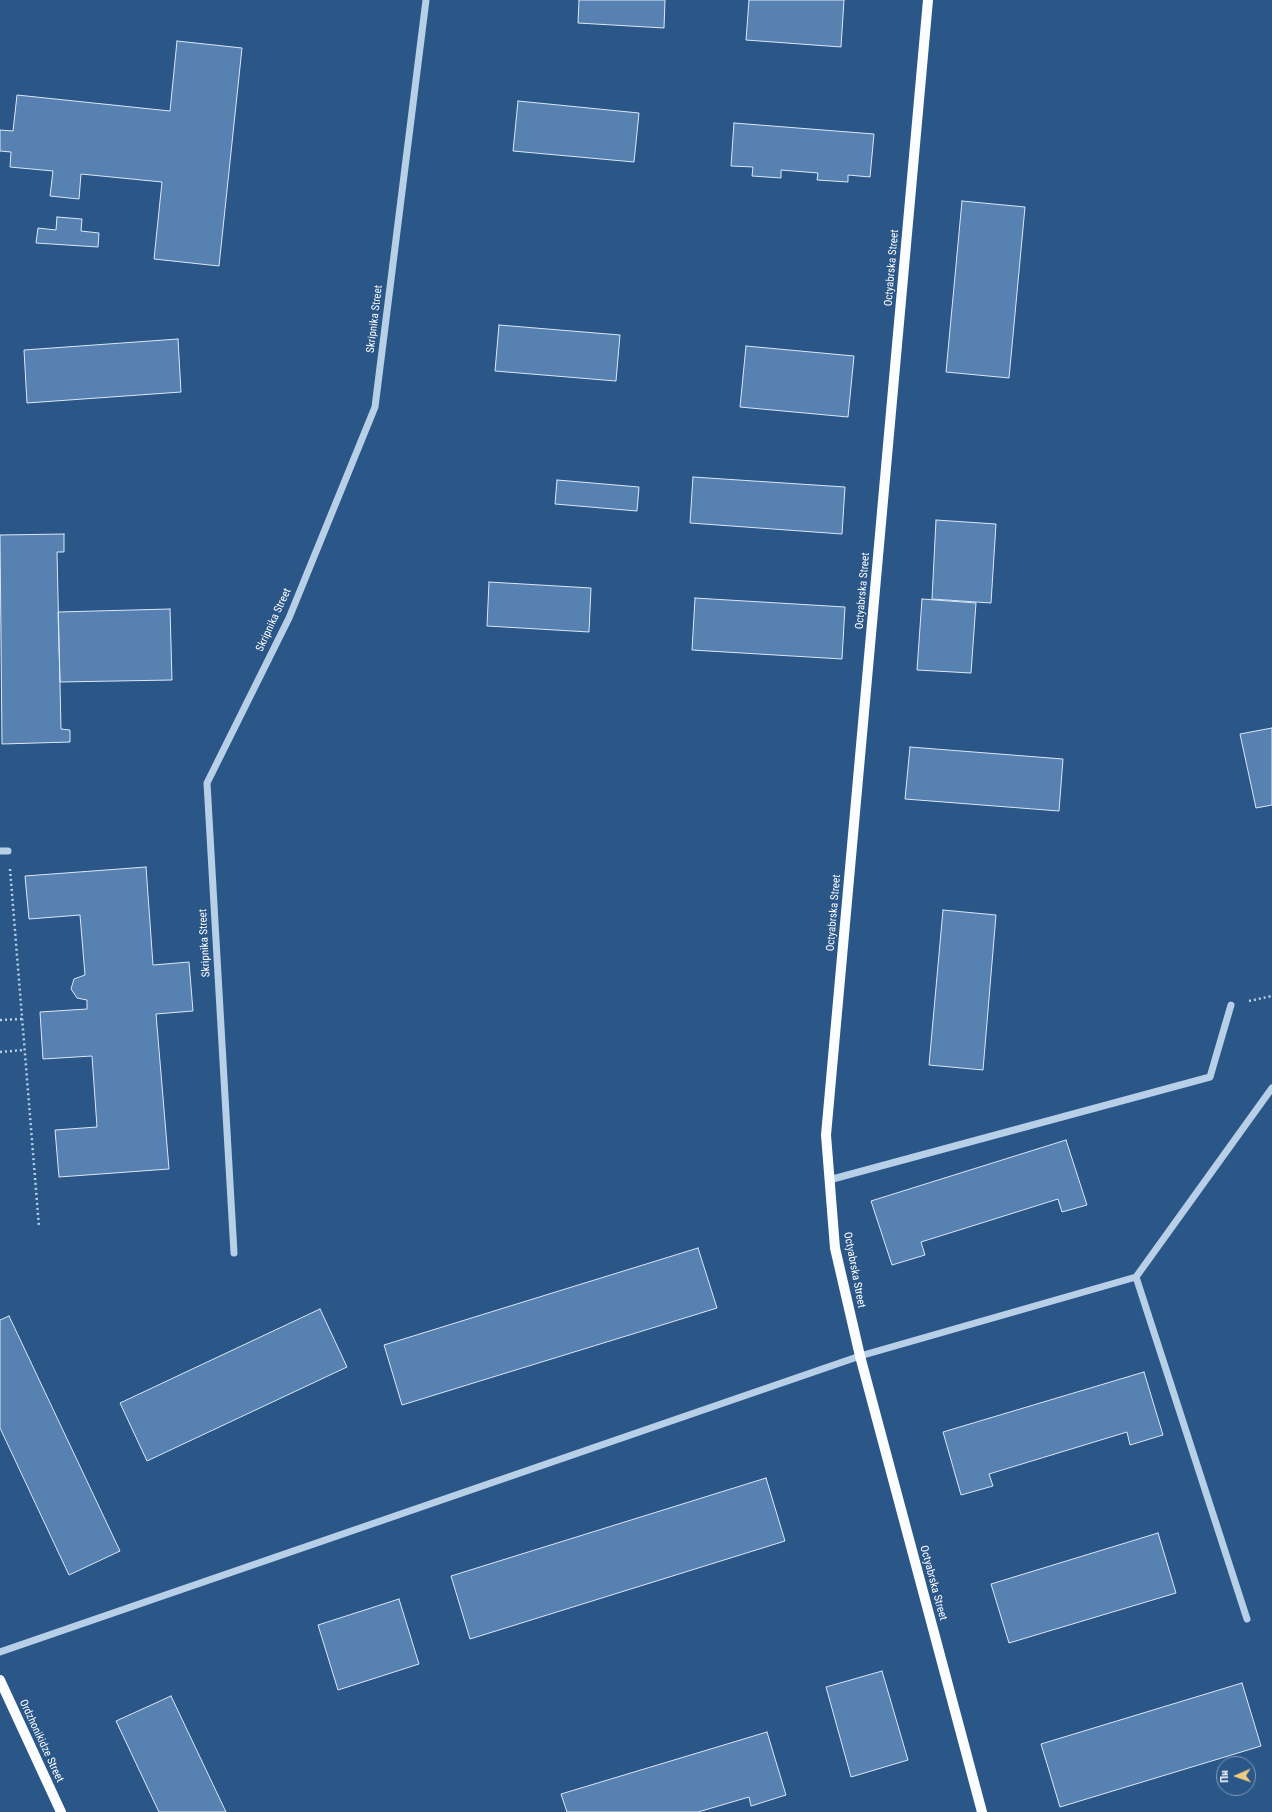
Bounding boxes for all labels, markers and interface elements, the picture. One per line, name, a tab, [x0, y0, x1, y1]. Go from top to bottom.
street label: Octyabrska Street	[882, 229, 902, 307]
street label: Skripnika Street	[364, 284, 386, 354]
street label: Octyabrska Street	[853, 552, 873, 630]
street label: Skripnika Street	[254, 586, 294, 654]
street label: Octyabrska Street	[824, 874, 844, 952]
street label: Skripnika Street	[197, 909, 213, 977]
street label: Octyabrska Street	[840, 1231, 868, 1309]
street label: Octyabrska Street	[917, 1544, 949, 1622]
street label: Ordzhonikidze Street	[16, 1697, 66, 1785]
north arrow	[1216, 1756, 1256, 1796]
text: Пн	[1218, 1770, 1231, 1783]

